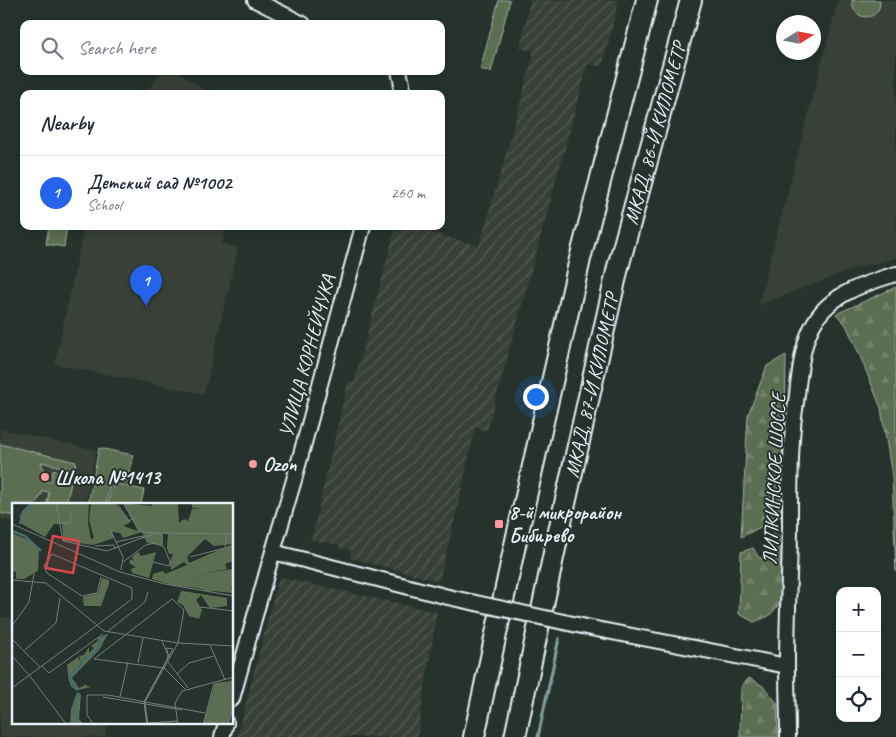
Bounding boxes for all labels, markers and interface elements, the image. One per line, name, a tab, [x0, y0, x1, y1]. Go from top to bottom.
north arrow	[776, 15, 821, 60]
search box	[20, 20, 445, 75]
icon: search	[38, 34, 66, 62]
text: Search here	[78, 36, 155, 60]
street label: МКАД, 86-Й КИЛОМЕТР	[618, 37, 692, 227]
text: Nearby	[40, 110, 93, 136]
text: Детский сад №1002	[87, 171, 232, 195]
text: 1	[52, 183, 60, 203]
text: 260 m	[391, 183, 425, 203]
text: School	[87, 195, 121, 215]
pin: 1	[130, 265, 162, 306]
street label: УЛИЦА КОРНЕЙЧУКА	[273, 271, 341, 440]
street label: МКАД, 87-Й КИЛОМЕТР	[559, 288, 625, 480]
your location	[523, 384, 549, 410]
street label: ЛИПКИНСКОЕ ШОССЕ	[757, 390, 791, 565]
place label: Ozon	[263, 452, 297, 477]
marker: Ozon	[247, 458, 259, 470]
place label: Школа №1413	[55, 465, 162, 490]
marker: Школа №1413	[39, 471, 51, 483]
place label: 8-й микрорайон Бибирево	[509, 500, 622, 548]
inset map	[12, 503, 234, 724]
marker: 8-й микрорайон Бибирево	[493, 518, 505, 530]
map controls	[836, 587, 881, 722]
button: +	[836, 587, 881, 632]
button: −	[836, 632, 881, 677]
button: locate	[836, 677, 881, 722]

